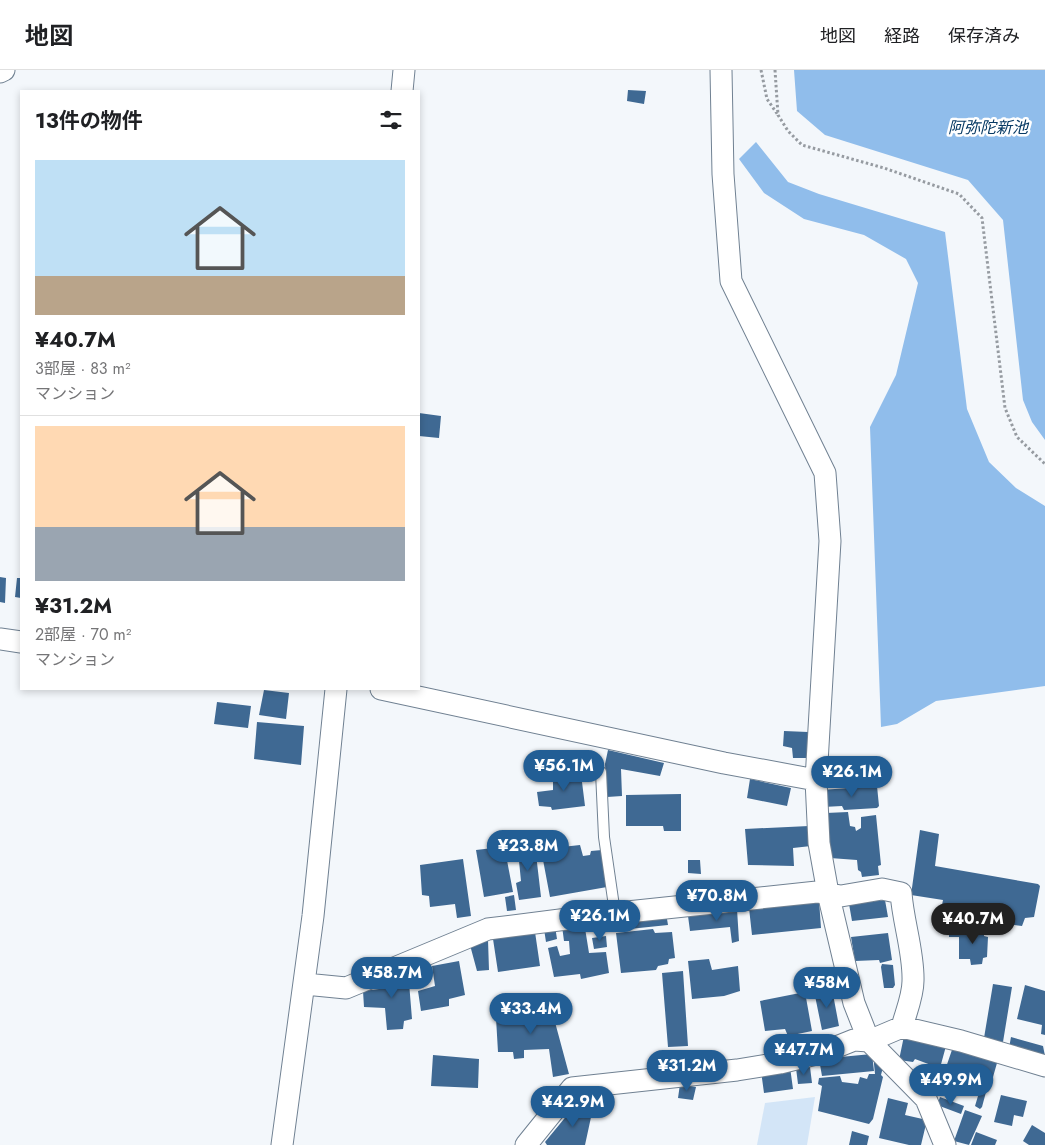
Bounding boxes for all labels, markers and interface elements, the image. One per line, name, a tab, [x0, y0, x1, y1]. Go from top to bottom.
text: 地図	[25, 18, 73, 53]
text: 地図	[820, 23, 856, 49]
text: 経路	[884, 23, 920, 49]
text: 保存済み	[948, 23, 1020, 49]
text: 13件の物件	[35, 106, 143, 136]
icon: filters	[377, 106, 405, 134]
water label: 阿弥陀新池	[948, 116, 1030, 139]
icon: home	[175, 193, 265, 283]
text: ¥40.7M	[35, 325, 116, 355]
text: 3部屋 · 83 m²	[35, 357, 130, 380]
text: マンション	[35, 382, 115, 405]
icon: home	[175, 458, 265, 548]
text: ¥31.2M	[35, 591, 112, 621]
text: 2部屋 · 70 m²	[35, 623, 131, 646]
text: マンション	[35, 648, 115, 671]
pin: ¥56.1M	[523, 750, 605, 792]
text: ¥56.1M	[534, 754, 594, 777]
pin: ¥26.1M	[811, 756, 893, 798]
text: ¥26.1M	[822, 760, 882, 783]
pin: ¥23.8M	[487, 830, 569, 872]
text: ¥23.8M	[498, 834, 558, 857]
pin: ¥70.8M	[676, 880, 758, 922]
text: ¥70.8M	[687, 884, 747, 907]
pin: ¥26.1M	[559, 900, 641, 942]
pin: ¥40.7M	[932, 902, 1014, 945]
text: ¥26.1M	[570, 904, 630, 927]
text: ¥40.7M	[942, 907, 1004, 930]
pin: ¥58.7M	[351, 956, 433, 999]
text: ¥58.7M	[362, 961, 422, 984]
pin: ¥58M	[797, 966, 857, 1009]
text: ¥58M	[804, 971, 850, 994]
pin: ¥33.4M	[490, 992, 572, 1035]
text: ¥33.4M	[501, 997, 561, 1020]
pin: ¥47.7M	[763, 1034, 845, 1076]
text: ¥47.7M	[775, 1038, 833, 1061]
pin: ¥31.2M	[646, 1050, 728, 1092]
text: ¥31.2M	[658, 1054, 716, 1077]
pin: ¥49.9M	[910, 1064, 992, 1106]
text: ¥49.9M	[920, 1068, 982, 1091]
pin: ¥42.9M	[532, 1086, 614, 1128]
text: ¥42.9M	[542, 1090, 604, 1113]

